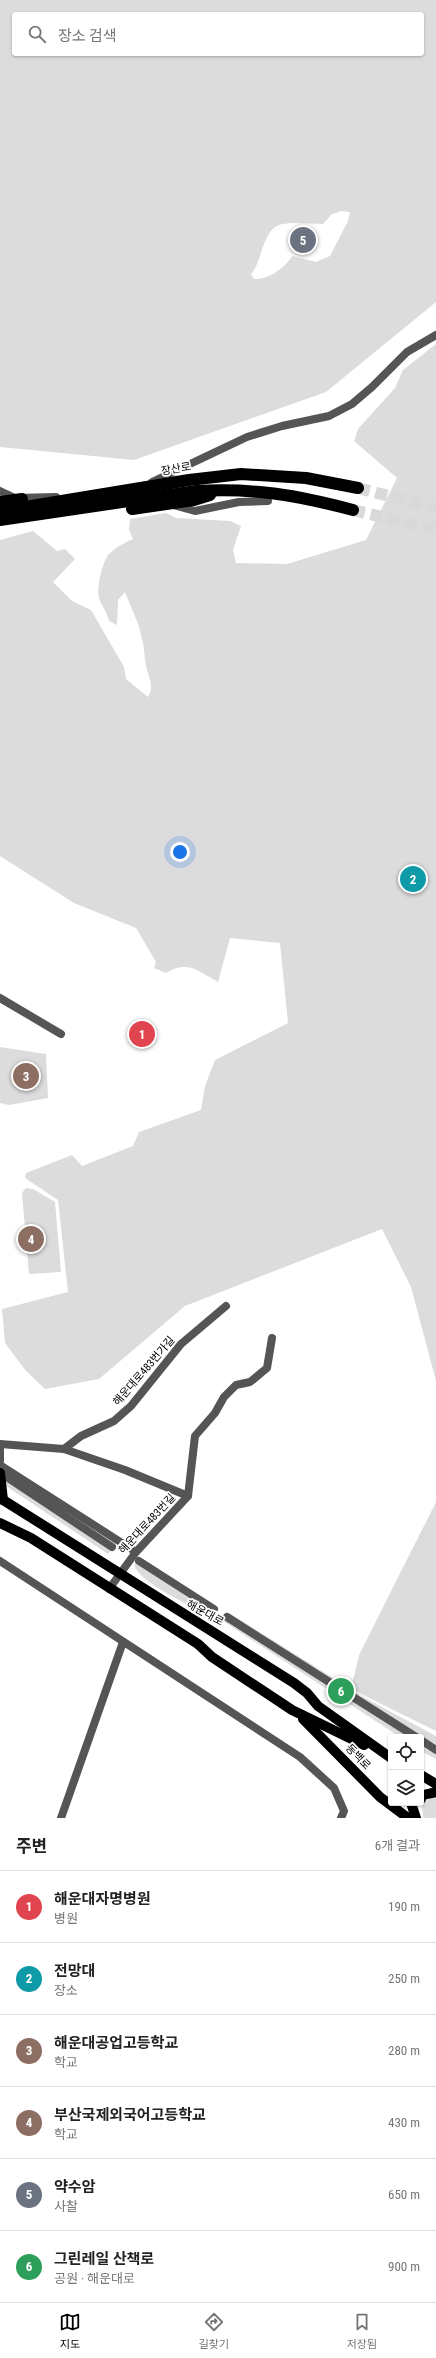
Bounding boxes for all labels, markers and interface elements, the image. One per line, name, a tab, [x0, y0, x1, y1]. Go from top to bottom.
search box	[12, 12, 424, 56]
icon: search	[26, 23, 48, 45]
text: 장소 검색	[58, 27, 117, 45]
pin: 5	[290, 225, 316, 255]
street label: 장산로	[160, 460, 192, 478]
your location	[170, 842, 190, 862]
pin: 2	[400, 864, 426, 894]
pin: 1	[129, 1019, 155, 1049]
pin: 3	[13, 1061, 39, 1091]
pin: 4	[18, 1224, 44, 1254]
street label: 해운대로483번가길	[111, 1334, 177, 1408]
street label: 해운대로483번길	[116, 1491, 178, 1557]
street label: 해운대로	[184, 1598, 226, 1628]
pin: 6	[328, 1676, 354, 1706]
map controls	[388, 1734, 424, 1806]
button: locate	[388, 1734, 424, 1770]
street label: 동백로	[343, 1742, 373, 1772]
button: layers	[388, 1770, 424, 1806]
text: 주변	[16, 1836, 47, 1856]
text: 6개 결과	[375, 1838, 420, 1853]
text: 해운대자명병원	[54, 1890, 151, 1908]
text: 1	[26, 1899, 32, 1914]
text: 190 m	[388, 1899, 420, 1914]
text: 병원	[54, 1911, 78, 1926]
text: 전망대	[54, 1962, 95, 1980]
text: 2	[26, 1971, 32, 1986]
text: 250 m	[388, 1971, 420, 1986]
text: 장소	[54, 1983, 78, 1998]
text: 해운대공업고등학교	[54, 2034, 178, 2052]
text: 3	[26, 2043, 32, 2058]
text: 280 m	[388, 2043, 420, 2058]
text: 학교	[54, 2055, 78, 2070]
text: 부산국제외국어고등학교	[54, 2106, 206, 2124]
text: 4	[26, 2115, 32, 2130]
text: 430 m	[388, 2115, 420, 2130]
text: 학교	[54, 2127, 78, 2142]
text: 약수암	[54, 2178, 95, 2196]
text: 5	[26, 2187, 32, 2202]
text: 650 m	[388, 2187, 420, 2202]
text: 사찰	[54, 2199, 78, 2214]
text: 그린레일 산책로	[54, 2250, 154, 2268]
text: 6	[26, 2259, 32, 2274]
text: 900 m	[388, 2259, 420, 2274]
text: 공원 · 해운대로	[54, 2271, 135, 2286]
tab: 지도	[59, 2311, 81, 2351]
tab: 길찾기	[199, 2311, 229, 2351]
tab: 저장됨	[347, 2311, 377, 2351]

